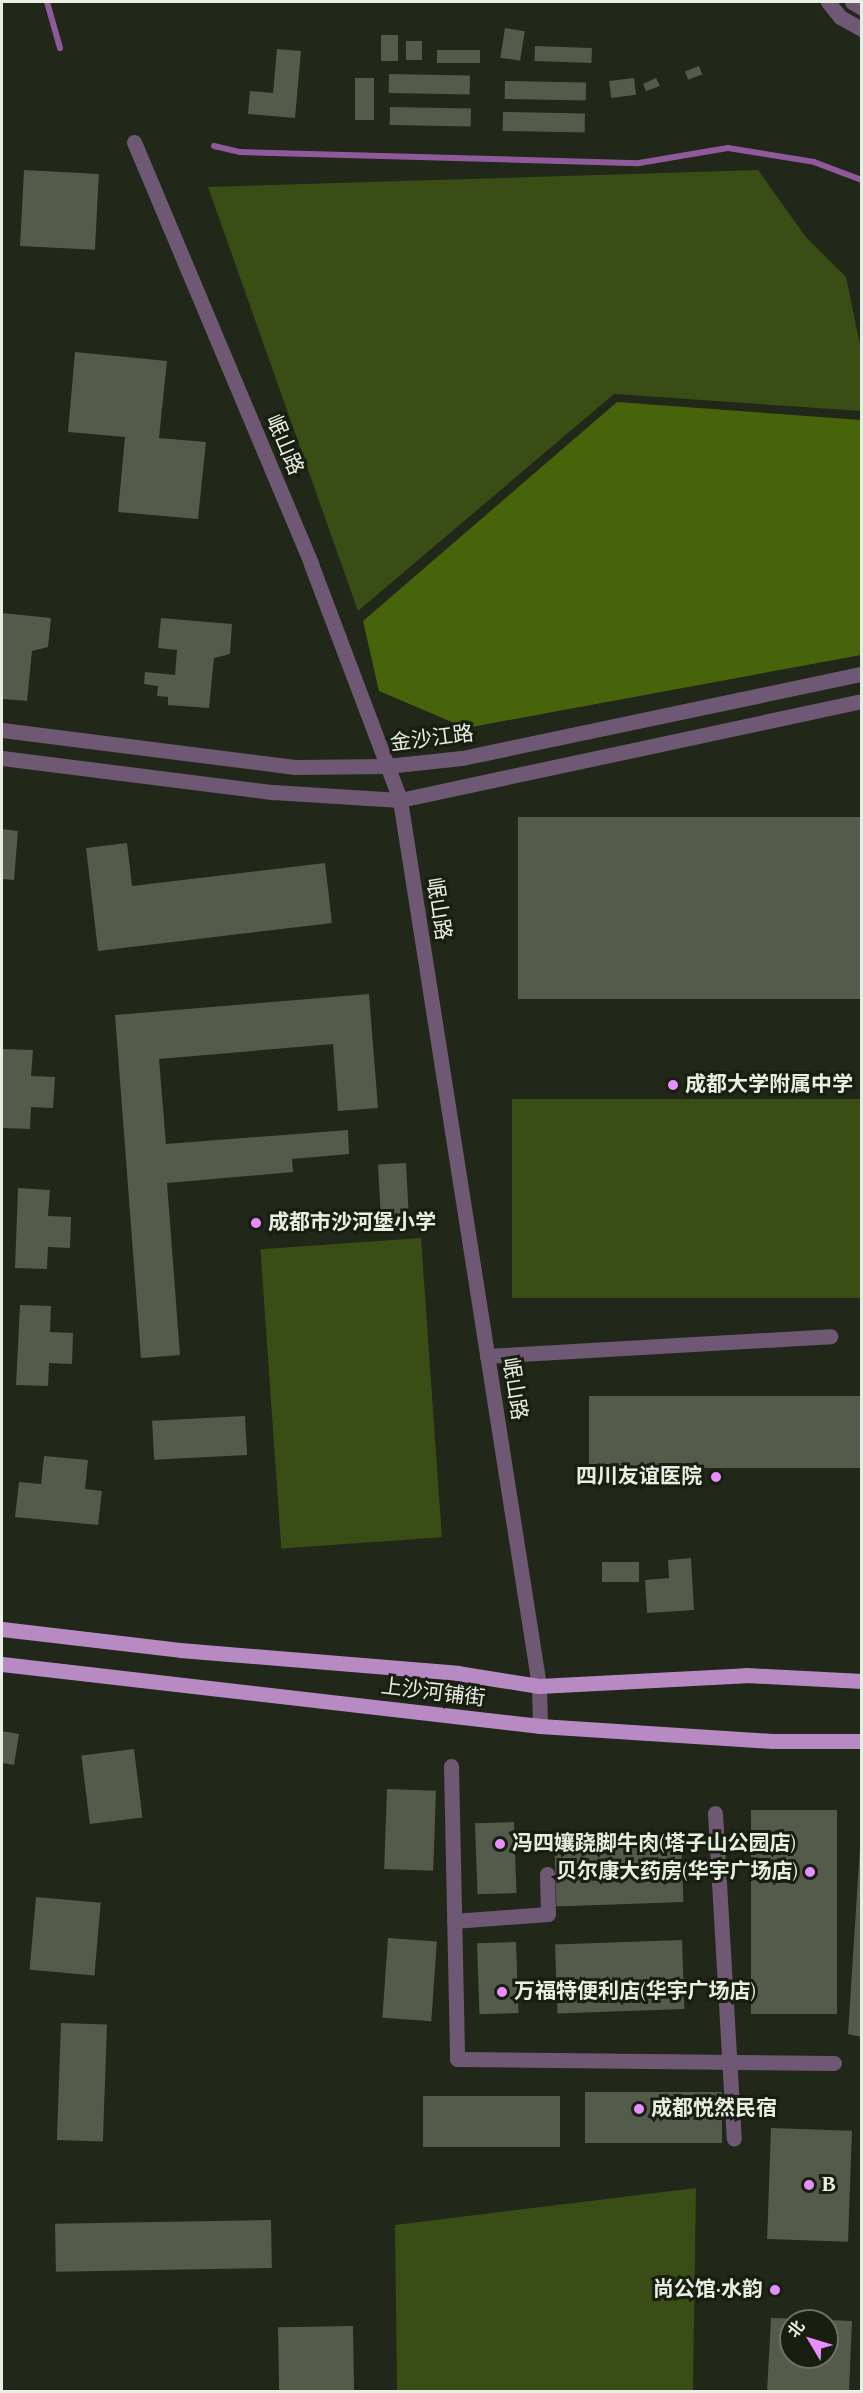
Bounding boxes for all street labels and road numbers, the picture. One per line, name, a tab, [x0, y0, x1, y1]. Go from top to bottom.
street label: 岷山路	[260, 411, 308, 479]
street label: 金沙江路	[389, 721, 475, 757]
street label: 岷山路	[421, 876, 455, 942]
street label: 岷山路	[497, 1356, 531, 1422]
street label: 上沙河铺街	[379, 1674, 487, 1712]

